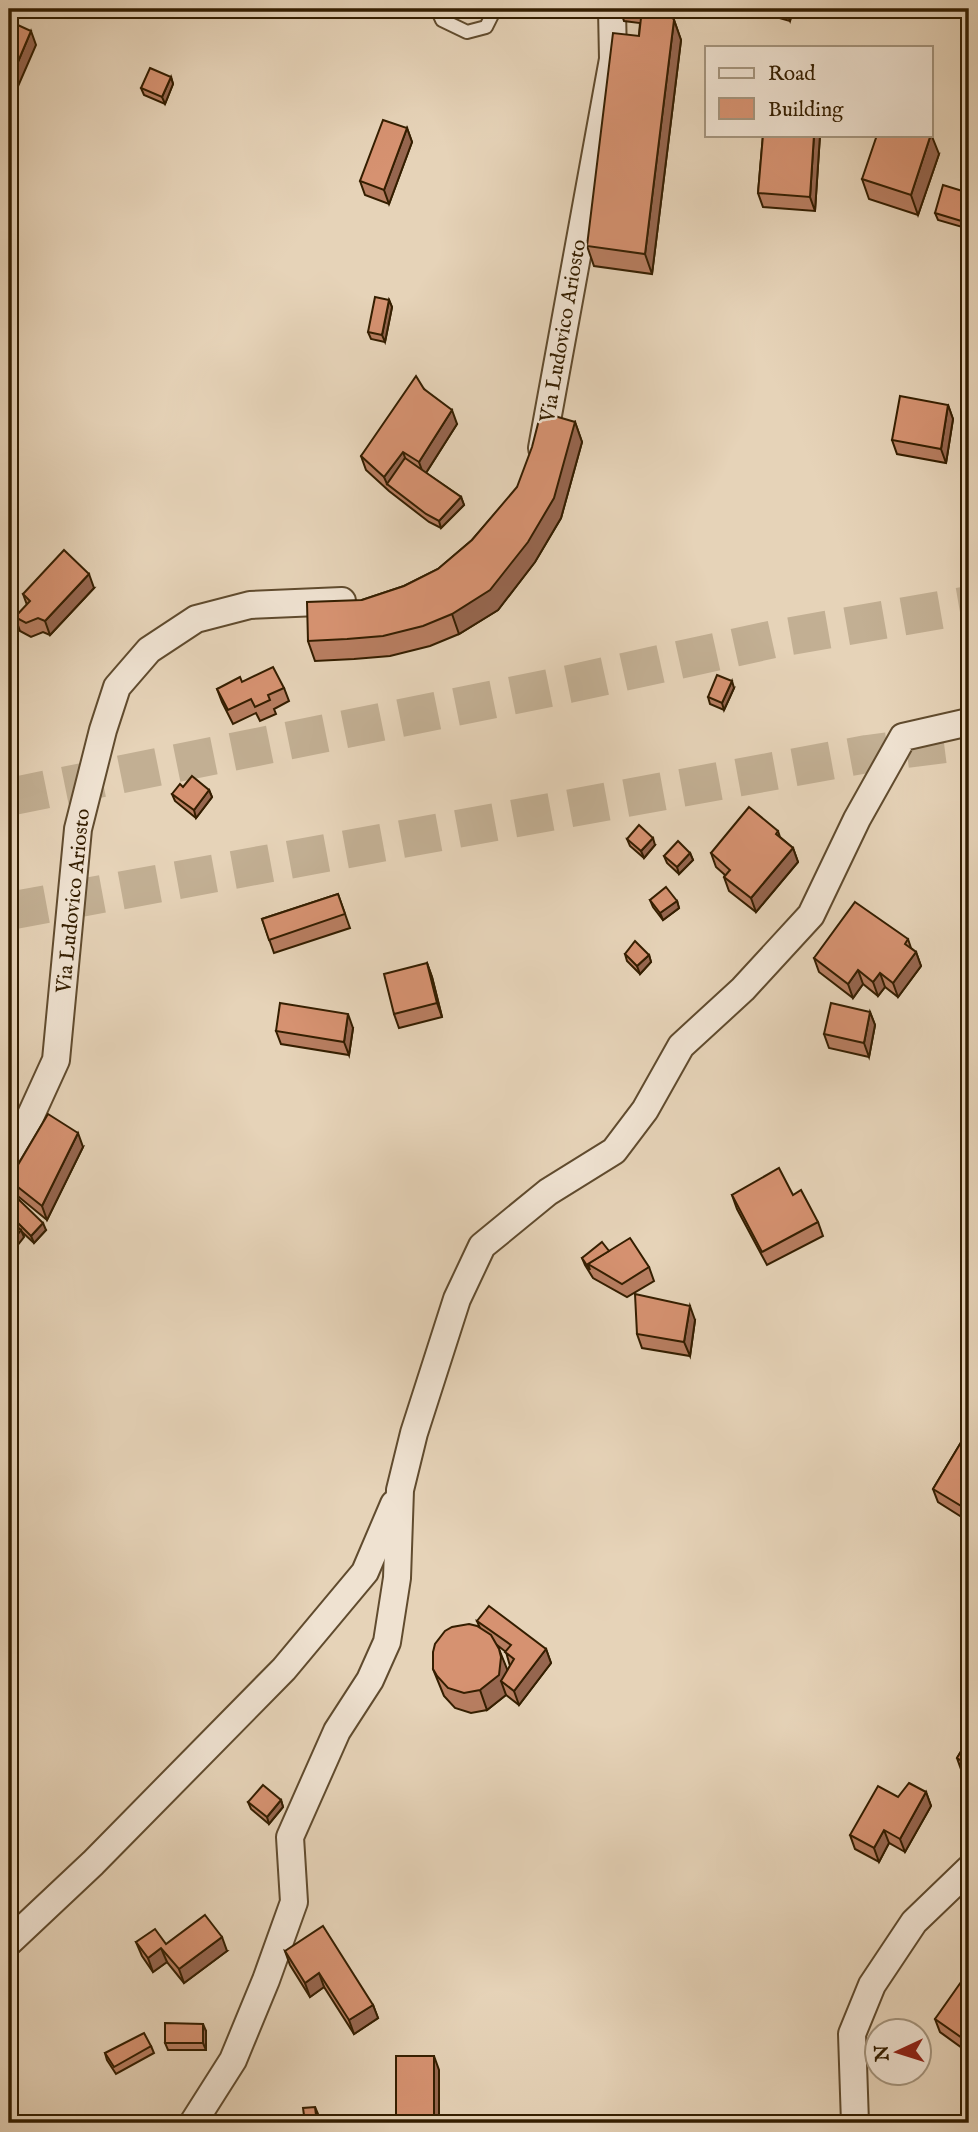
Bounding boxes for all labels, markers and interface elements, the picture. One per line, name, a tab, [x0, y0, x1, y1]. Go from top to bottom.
legend	[705, 46, 932, 136]
text: Road	[768, 61, 816, 88]
text: Building	[768, 97, 844, 124]
street label: Via Ludovico Ariosto	[534, 237, 593, 426]
street label: Via Ludovico Ariosto	[51, 807, 97, 996]
north arrow	[862, 2016, 932, 2086]
text: N	[870, 2043, 896, 2063]

